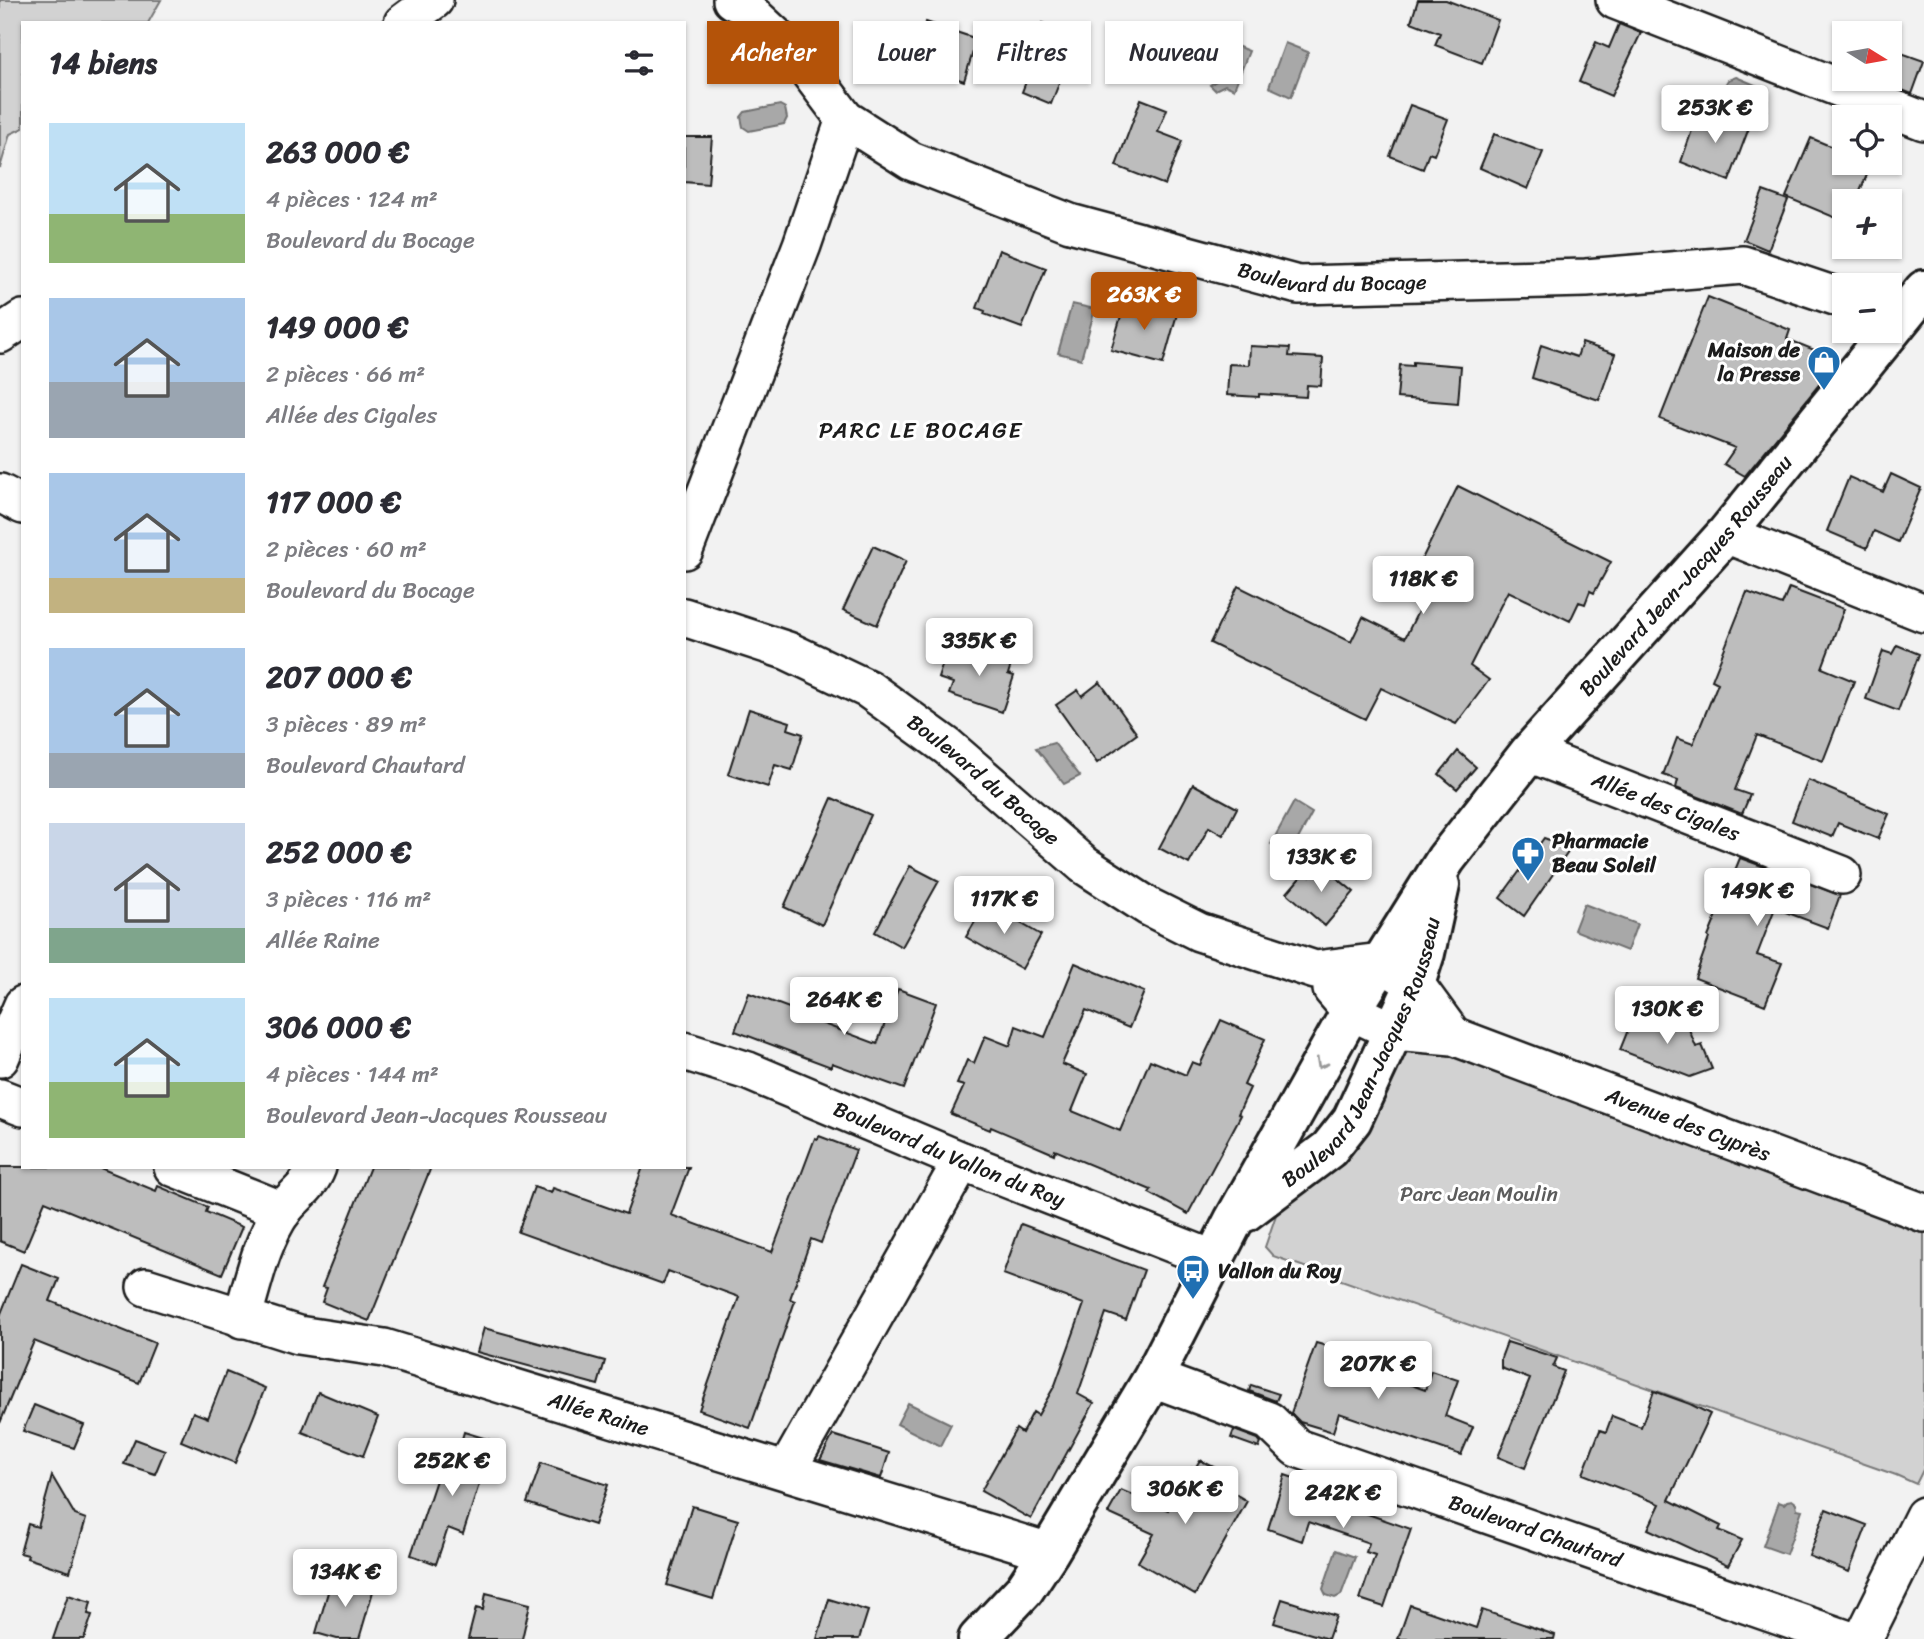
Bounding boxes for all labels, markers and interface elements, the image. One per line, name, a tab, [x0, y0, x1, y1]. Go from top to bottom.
chip: Acheter	[707, 21, 839, 84]
chip: Louer	[853, 21, 959, 84]
chip: Filtres	[973, 21, 1091, 84]
chip: Nouveau	[1105, 21, 1243, 84]
north arrow	[1832, 21, 1902, 91]
map controls	[1832, 21, 1902, 343]
text: 14 biens	[49, 36, 157, 90]
icon: filters	[620, 44, 658, 82]
pin: 253K €	[1658, 86, 1772, 145]
text: 253K €	[1677, 87, 1753, 128]
button: locate	[1832, 105, 1902, 175]
text: 263 000 €	[266, 125, 409, 179]
icon: home	[105, 151, 189, 235]
text: 4 pièces · 124 m²	[266, 179, 438, 220]
button: +	[1832, 189, 1902, 259]
text: Boulevard du Bocage	[266, 220, 475, 261]
street label: Boulevard du Bocage	[1233, 250, 1427, 304]
pin: 263K €	[1087, 272, 1201, 332]
button: −	[1832, 273, 1902, 343]
text: 263K €	[1107, 274, 1181, 315]
text: 149 000 €	[266, 300, 408, 354]
icon: home	[105, 326, 189, 410]
place label: Maison de la Presse	[1707, 331, 1801, 393]
shop icon: Maison de la Presse	[1805, 343, 1843, 392]
text: 2 pièces · 66 m²	[266, 354, 425, 395]
text: Allée des Cigales	[266, 395, 437, 436]
district label: PARC LE BOCAGE	[819, 410, 1023, 451]
street label: Boulevard Jean-Jacques Rousseau	[1569, 445, 1803, 706]
text: 117 000 €	[266, 475, 401, 529]
icon: home	[105, 501, 189, 585]
text: 2 pièces · 60 m²	[266, 529, 427, 570]
pin: 118K €	[1366, 556, 1480, 616]
text: 118K €	[1389, 558, 1457, 599]
text: Boulevard du Bocage	[266, 570, 475, 611]
pin: 335K €	[922, 618, 1036, 678]
text: 335K €	[942, 620, 1016, 661]
text: 207 000 €	[266, 650, 412, 704]
icon: home	[105, 676, 189, 760]
text: 3 pièces · 89 m²	[266, 704, 426, 745]
street label: Boulevard du Bocage	[899, 704, 1069, 856]
text: Boulevard Chautard	[266, 745, 465, 786]
street label: Allée des Cigales	[1585, 760, 1746, 853]
place label: Pharmacie Beau Soleil	[1552, 822, 1657, 884]
text: 252 000 €	[266, 825, 411, 879]
pin: 133K €	[1264, 834, 1378, 894]
pharmacy icon: Pharmacie Beau Soleil	[1509, 834, 1547, 883]
text: 133K €	[1286, 836, 1356, 877]
icon: home	[105, 851, 189, 935]
pin: 149K €	[1700, 869, 1814, 928]
text: 149K €	[1720, 870, 1794, 911]
pin: 117K €	[947, 876, 1061, 936]
text: 117K €	[970, 878, 1038, 919]
text: 3 pièces · 116 m²	[266, 879, 431, 920]
street label: Boulevard Jean-Jacques Rousseau	[1273, 913, 1452, 1198]
text: Allée Raine	[266, 920, 380, 961]
pin: 264K €	[787, 978, 901, 1037]
text: 264K €	[806, 979, 882, 1020]
pin: 130K €	[1610, 986, 1724, 1046]
text: 130K €	[1631, 988, 1703, 1029]
text: 306 000 €	[266, 1000, 411, 1054]
icon: home	[105, 1026, 189, 1110]
text: 4 pièces · 144 m²	[266, 1054, 439, 1095]
one-way arrow	[1316, 1056, 1329, 1069]
street label: Avenue des Cyprès	[1599, 1076, 1776, 1173]
street label: Boulevard du Vallon du Roy	[827, 1090, 1071, 1219]
text: Boulevard Jean-Jacques Rousseau	[266, 1095, 607, 1136]
park label: Parc Jean Moulin	[1400, 1175, 1558, 1213]
bus stop icon: Vallon du Roy	[1174, 1252, 1212, 1301]
place label: Vallon du Roy	[1218, 1252, 1342, 1290]
pin: 207K €	[1321, 1342, 1435, 1401]
text: 207K €	[1340, 1343, 1416, 1384]
street label: Allée Raine	[542, 1380, 654, 1447]
pin: 252K €	[395, 1438, 509, 1498]
text: 252K €	[414, 1440, 490, 1481]
pin: 306K €	[1128, 1466, 1242, 1526]
text: 306K €	[1147, 1468, 1223, 1509]
pin: 242K €	[1286, 1470, 1400, 1530]
text: 242K €	[1305, 1472, 1381, 1513]
street label: Boulevard Chautard	[1443, 1483, 1629, 1579]
pin: 134K €	[288, 1550, 402, 1609]
text: 134K €	[309, 1551, 381, 1592]

